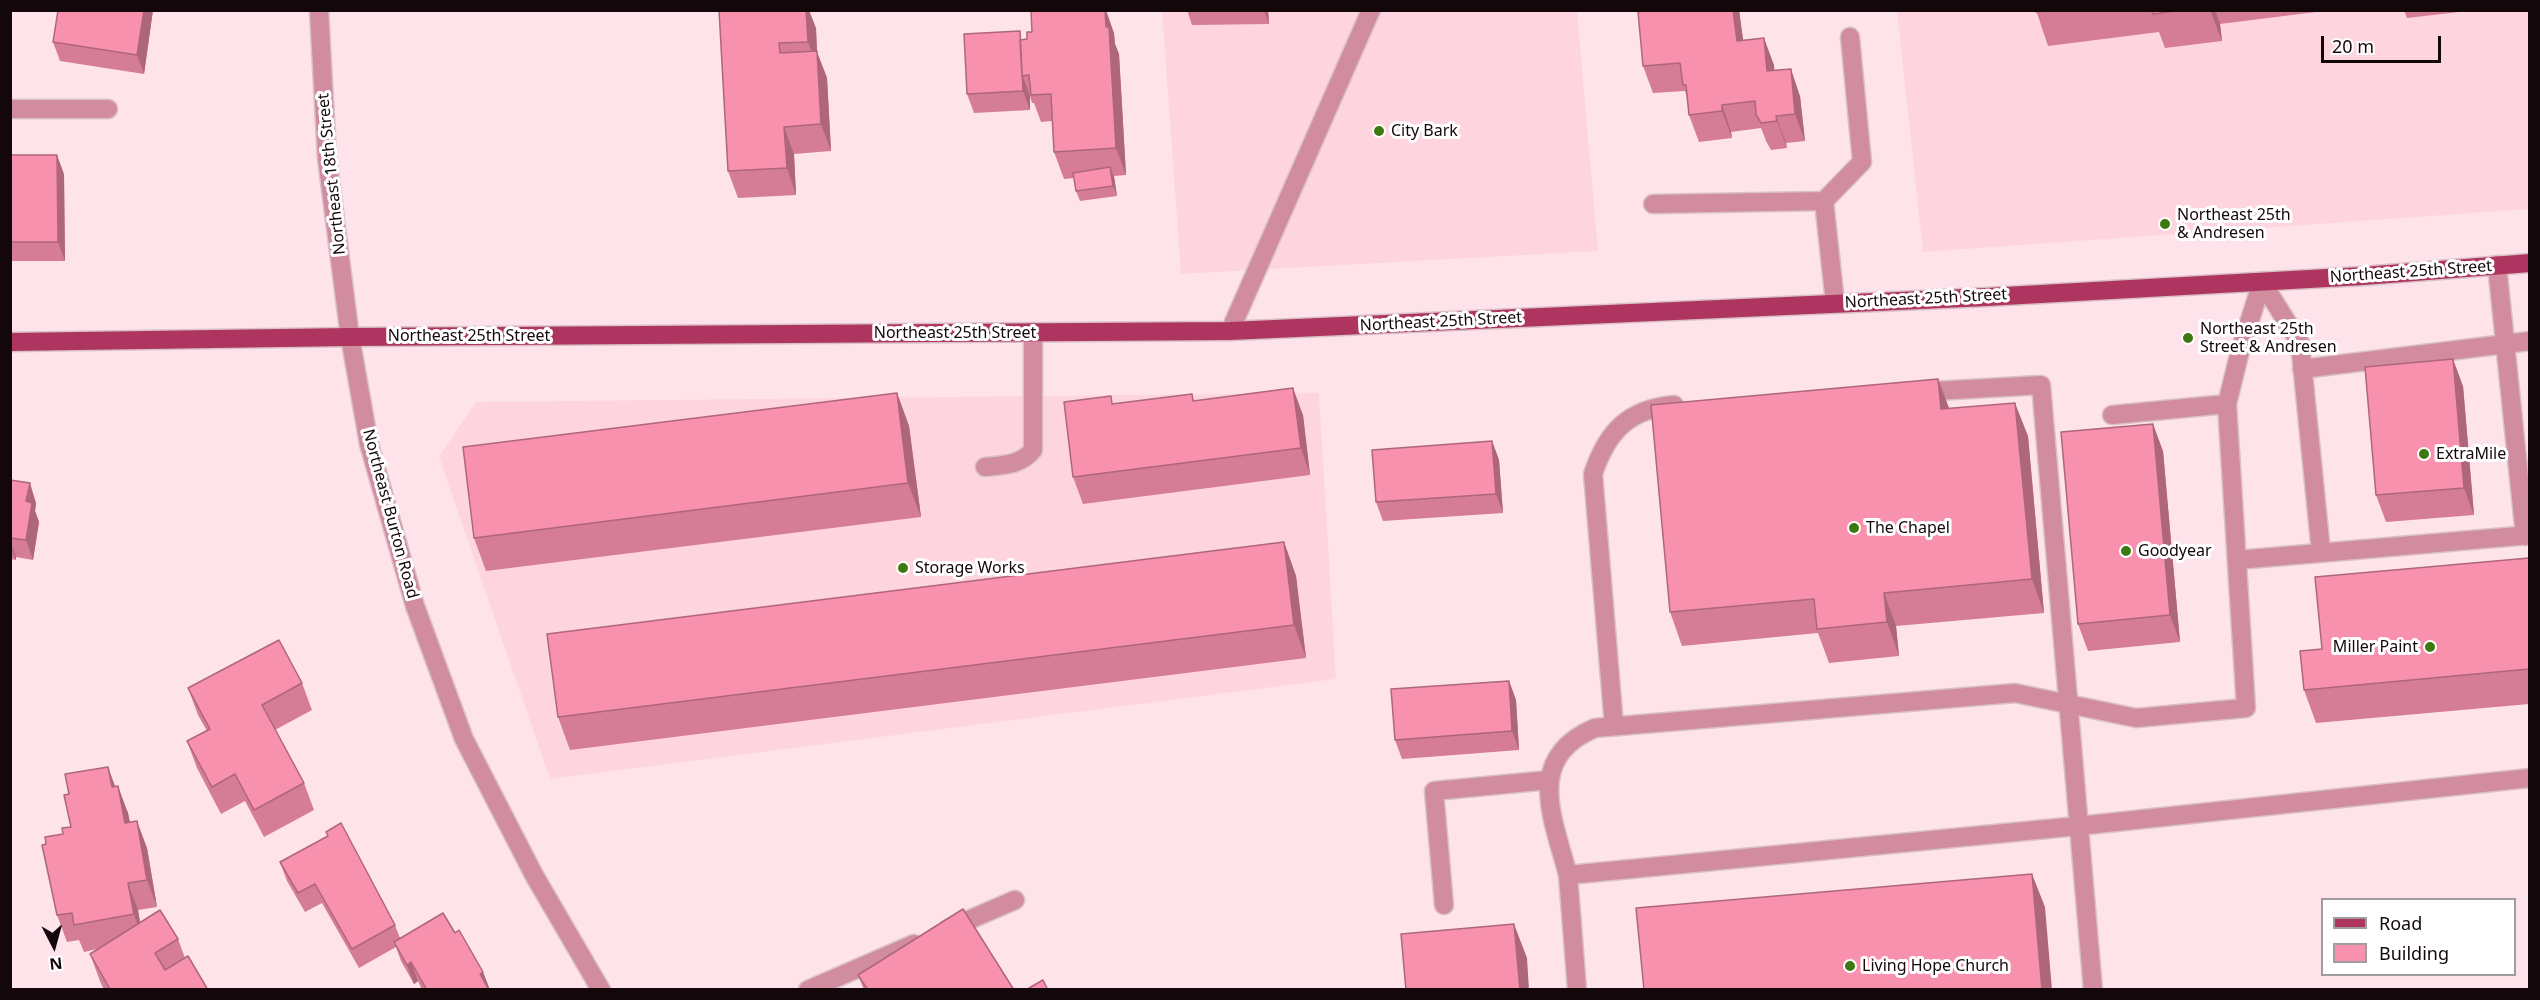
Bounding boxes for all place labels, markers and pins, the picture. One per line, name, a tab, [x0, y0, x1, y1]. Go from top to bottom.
place label: City Bark	[1391, 121, 1458, 141]
marker: City Bark	[1372, 124, 1386, 138]
place label: Northeast 25th & Andresen	[2177, 205, 2291, 243]
marker: Northeast 25th & Andresen	[2158, 217, 2172, 231]
place label: Northeast 25th Street & Andresen	[2200, 319, 2337, 357]
marker: Northeast 25th Street & Andresen	[2181, 331, 2195, 345]
place label: ExtraMile	[2436, 444, 2506, 464]
marker: ExtraMile	[2417, 447, 2431, 461]
place label: The Chapel	[1866, 518, 1950, 538]
marker: The Chapel	[1847, 521, 1861, 535]
place label: Goodyear	[2138, 541, 2212, 561]
marker: Goodyear	[2119, 544, 2133, 558]
place label: Storage Works	[915, 558, 1025, 578]
marker: Storage Works	[896, 561, 910, 575]
place label: Miller Paint	[2333, 637, 2418, 657]
marker: Miller Paint	[2423, 640, 2437, 654]
place label: Living Hope Church	[1862, 956, 2009, 976]
marker: Living Hope Church	[1843, 959, 1857, 973]

